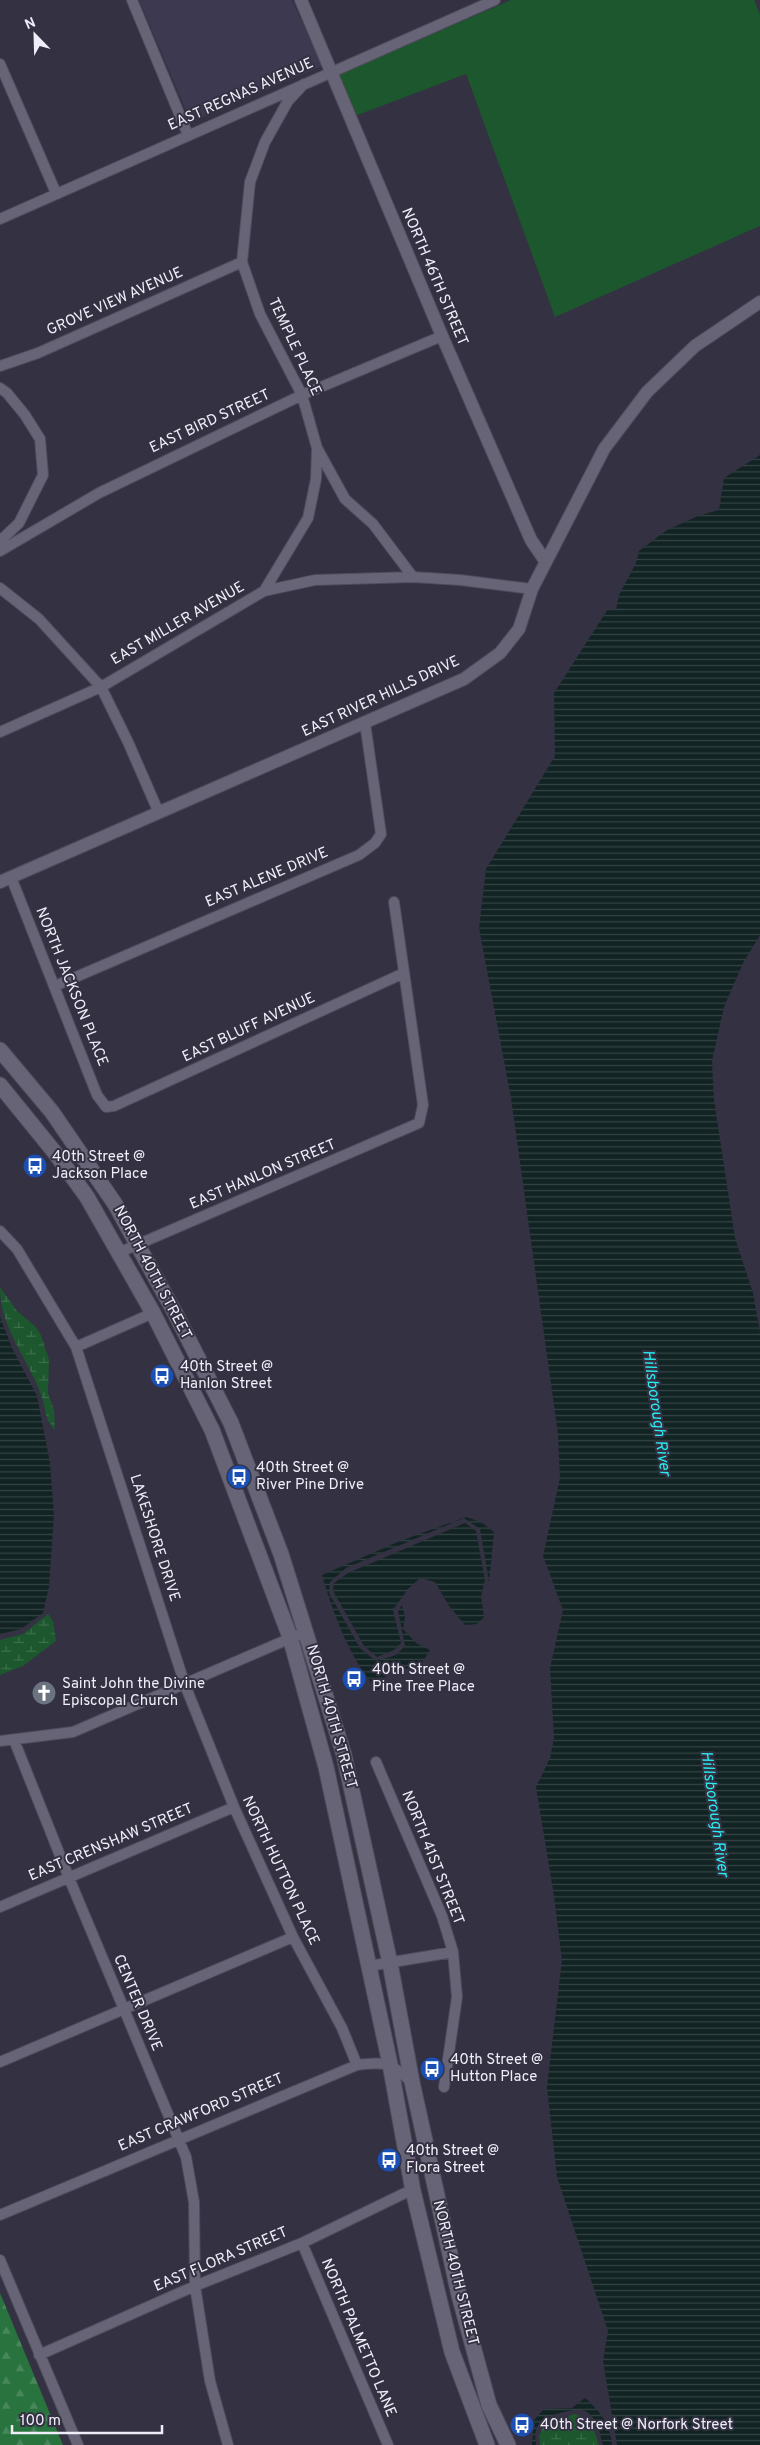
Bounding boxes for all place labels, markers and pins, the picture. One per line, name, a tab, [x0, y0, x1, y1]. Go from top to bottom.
place label: 40th Street @ Jackson Place	[52, 1148, 148, 1184]
bus stop icon: 40th Street @ Jackson Place	[22, 1153, 48, 1179]
place label: 40th Street @ Hanlon Street	[180, 1358, 273, 1394]
bus stop icon: 40th Street @ Hanlon Street	[149, 1363, 175, 1389]
place label: 40th Street @ River Pine Drive	[256, 1459, 364, 1495]
bus stop icon: 40th Street @ River Pine Drive	[226, 1464, 252, 1490]
place label: 40th Street @ Pine Tree Place	[372, 1661, 475, 1697]
bus stop icon: 40th Street @ Pine Tree Place	[341, 1666, 367, 1692]
place label: Saint John the Divine Episcopal Church	[62, 1675, 205, 1711]
church icon: Saint John the Divine Episcopal Church	[31, 1680, 57, 1706]
place label: 40th Street @ Hutton Place	[450, 2051, 543, 2087]
bus stop icon: 40th Street @ Hutton Place	[419, 2056, 445, 2082]
place label: 40th Street @ Flora Street	[406, 2142, 499, 2178]
bus stop icon: 40th Street @ Flora Street	[376, 2147, 402, 2173]
bus stop icon: 40th Street @ Norfork Street	[509, 2412, 535, 2438]
place label: 40th Street @ Norfork Street	[540, 2416, 733, 2435]

